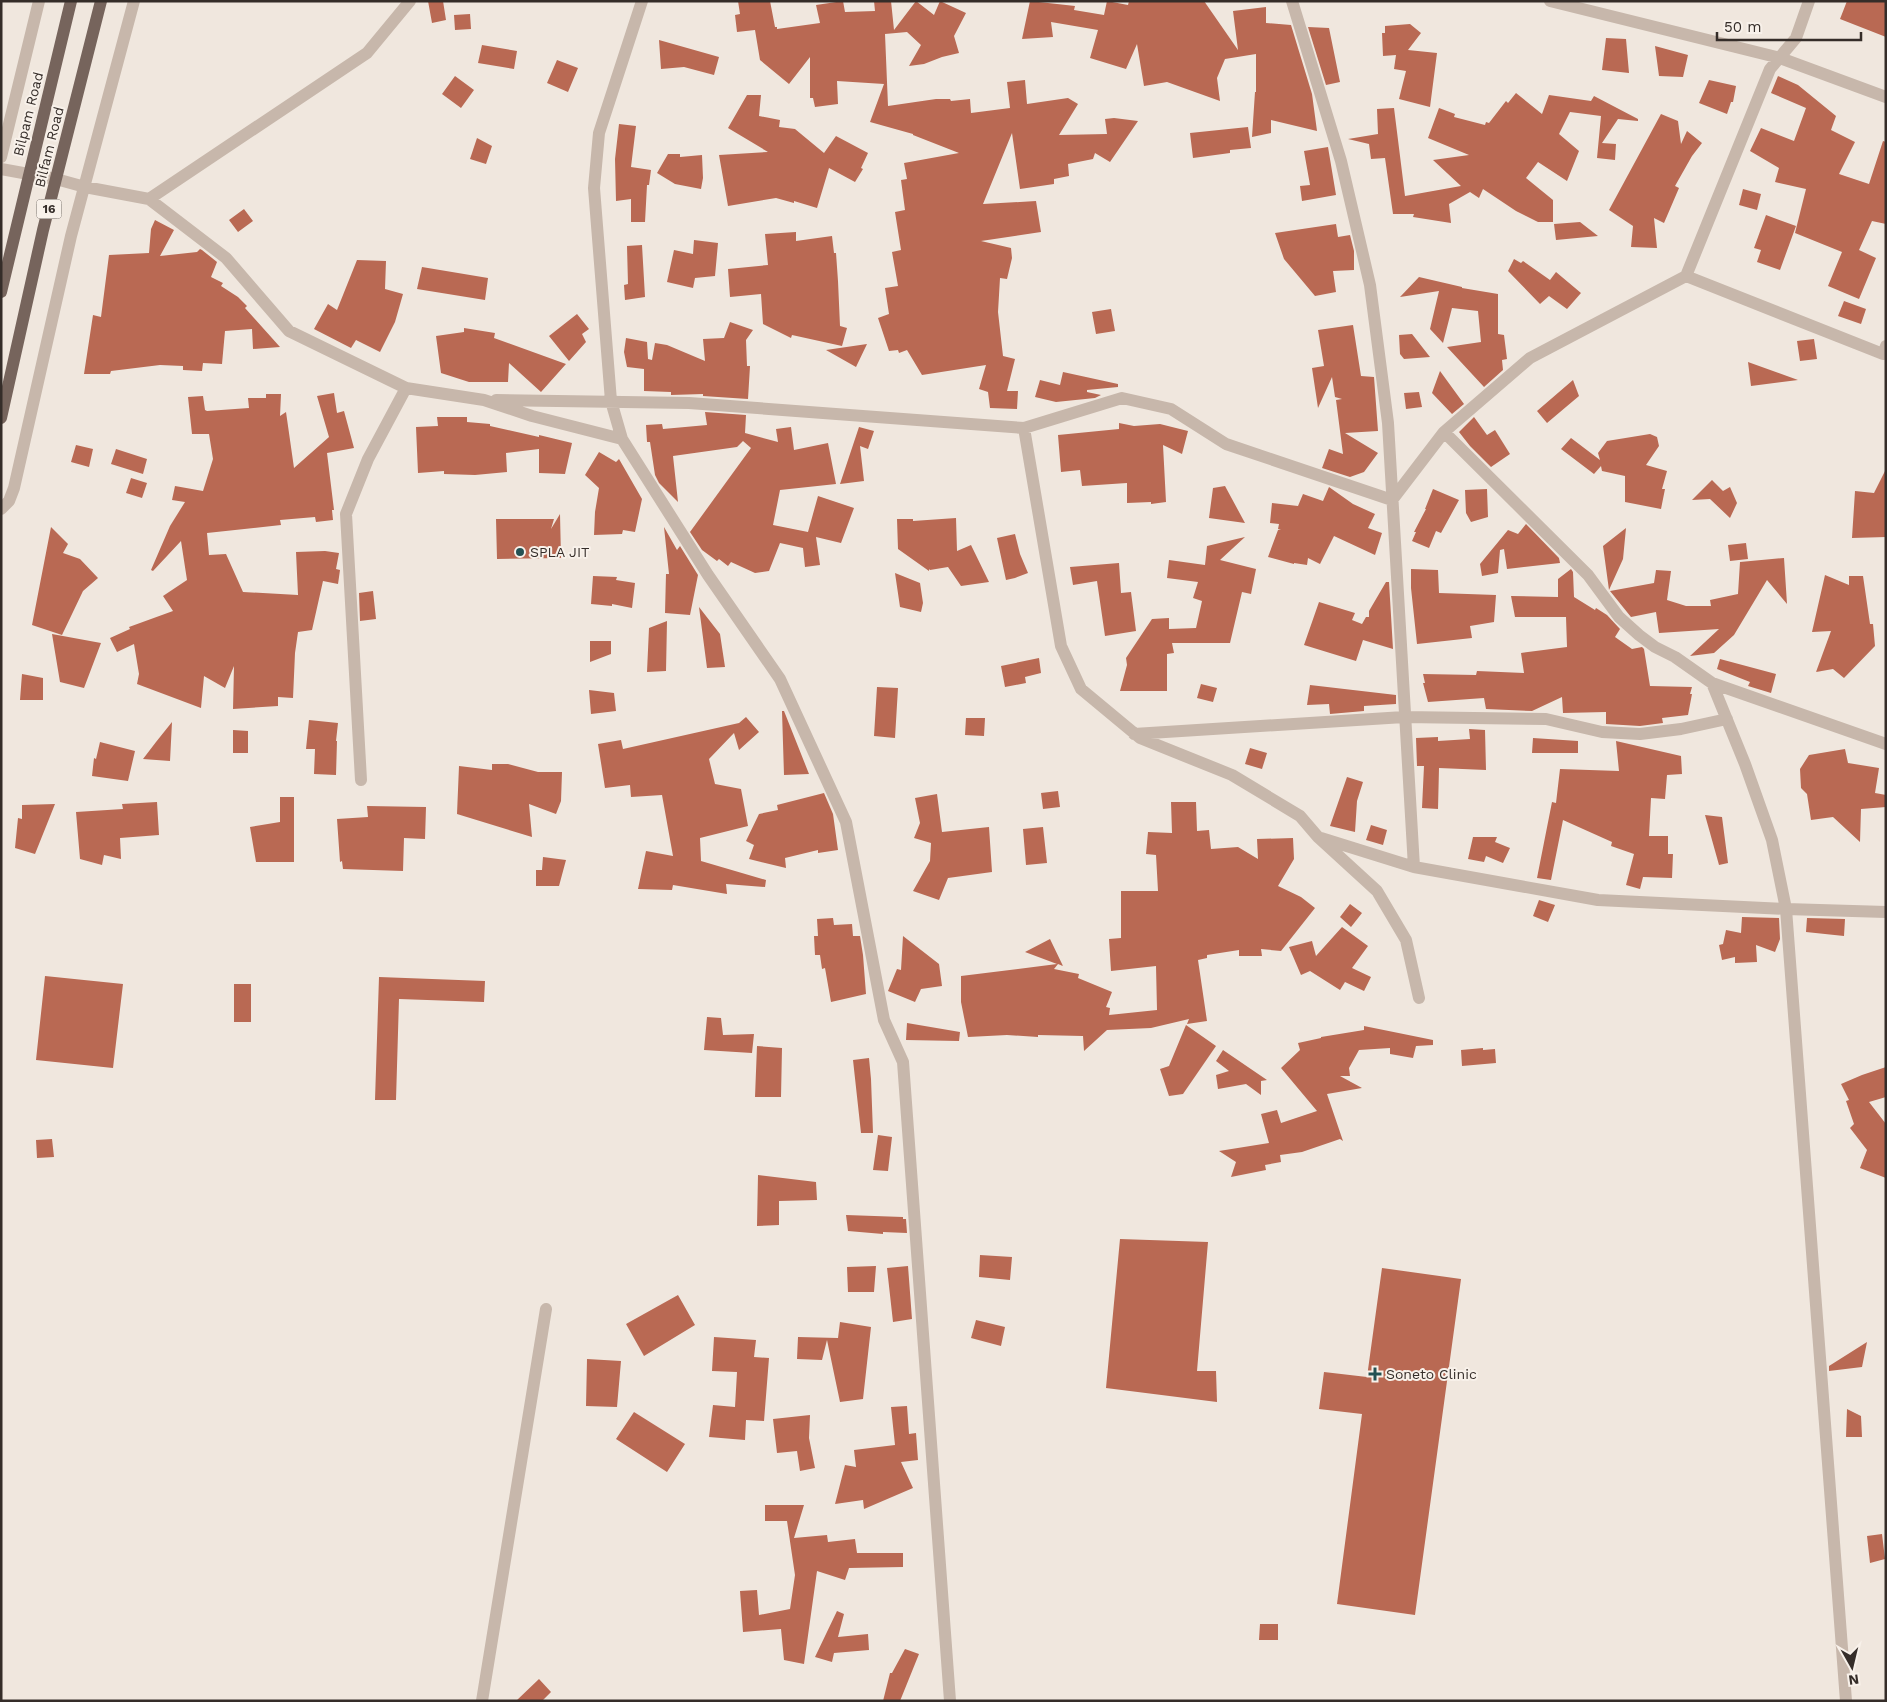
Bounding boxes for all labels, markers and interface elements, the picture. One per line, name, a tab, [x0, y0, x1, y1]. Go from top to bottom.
scale bar	[1717, 10, 1861, 42]
text: 50 m	[1724, 18, 1761, 36]
street label: Bilpam Road	[10, 70, 46, 158]
street label: Bilfam Road	[31, 105, 67, 189]
road number: 16	[36, 200, 62, 218]
place label: SPLA JIT	[530, 544, 590, 560]
marker: SPLA JIT	[514, 546, 526, 558]
place label: Soneto Clinic	[1386, 1366, 1477, 1382]
marker: Soneto Clinic	[1368, 1367, 1382, 1381]
north arrow	[1827, 1642, 1877, 1692]
text: N	[1848, 1671, 1860, 1689]

